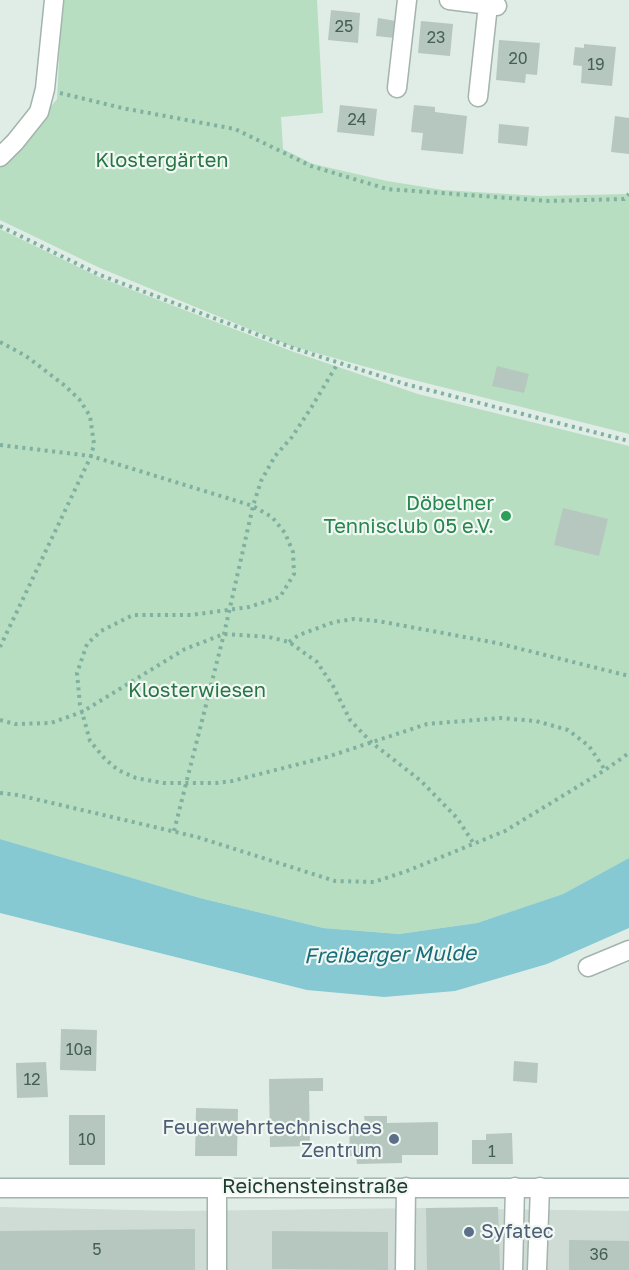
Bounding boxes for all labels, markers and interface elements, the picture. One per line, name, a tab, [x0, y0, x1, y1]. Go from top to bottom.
house number: 25	[335, 17, 353, 37]
house number: 23	[427, 28, 445, 48]
house number: 20	[508, 49, 528, 69]
house number: 19	[587, 55, 605, 75]
house number: 24	[347, 110, 367, 130]
park label: Klostergärten	[95, 149, 229, 173]
place label: Döbelner Tennisclub 05 e.V.	[324, 492, 494, 539]
marker: Döbelner Tennisclub 05 e.V.	[499, 509, 513, 523]
park label: Klosterwiesen	[128, 679, 266, 703]
water label: Freiberger Mulde	[304, 941, 476, 969]
house number: 10a	[66, 1040, 92, 1060]
house number: 12	[23, 1070, 41, 1090]
place label: Feuerwehrtechnisches Zentrum	[162, 1116, 382, 1163]
house number: 10	[78, 1130, 96, 1150]
marker: Feuerwehrtechnisches Zentrum	[387, 1132, 401, 1146]
house number: 1	[488, 1142, 496, 1162]
street label: Reichensteinstraße	[222, 1175, 408, 1199]
place label: Syfatec	[481, 1220, 554, 1244]
marker: Syfatec	[462, 1225, 476, 1239]
house number: 5	[92, 1240, 102, 1260]
house number: 36	[589, 1245, 609, 1265]

